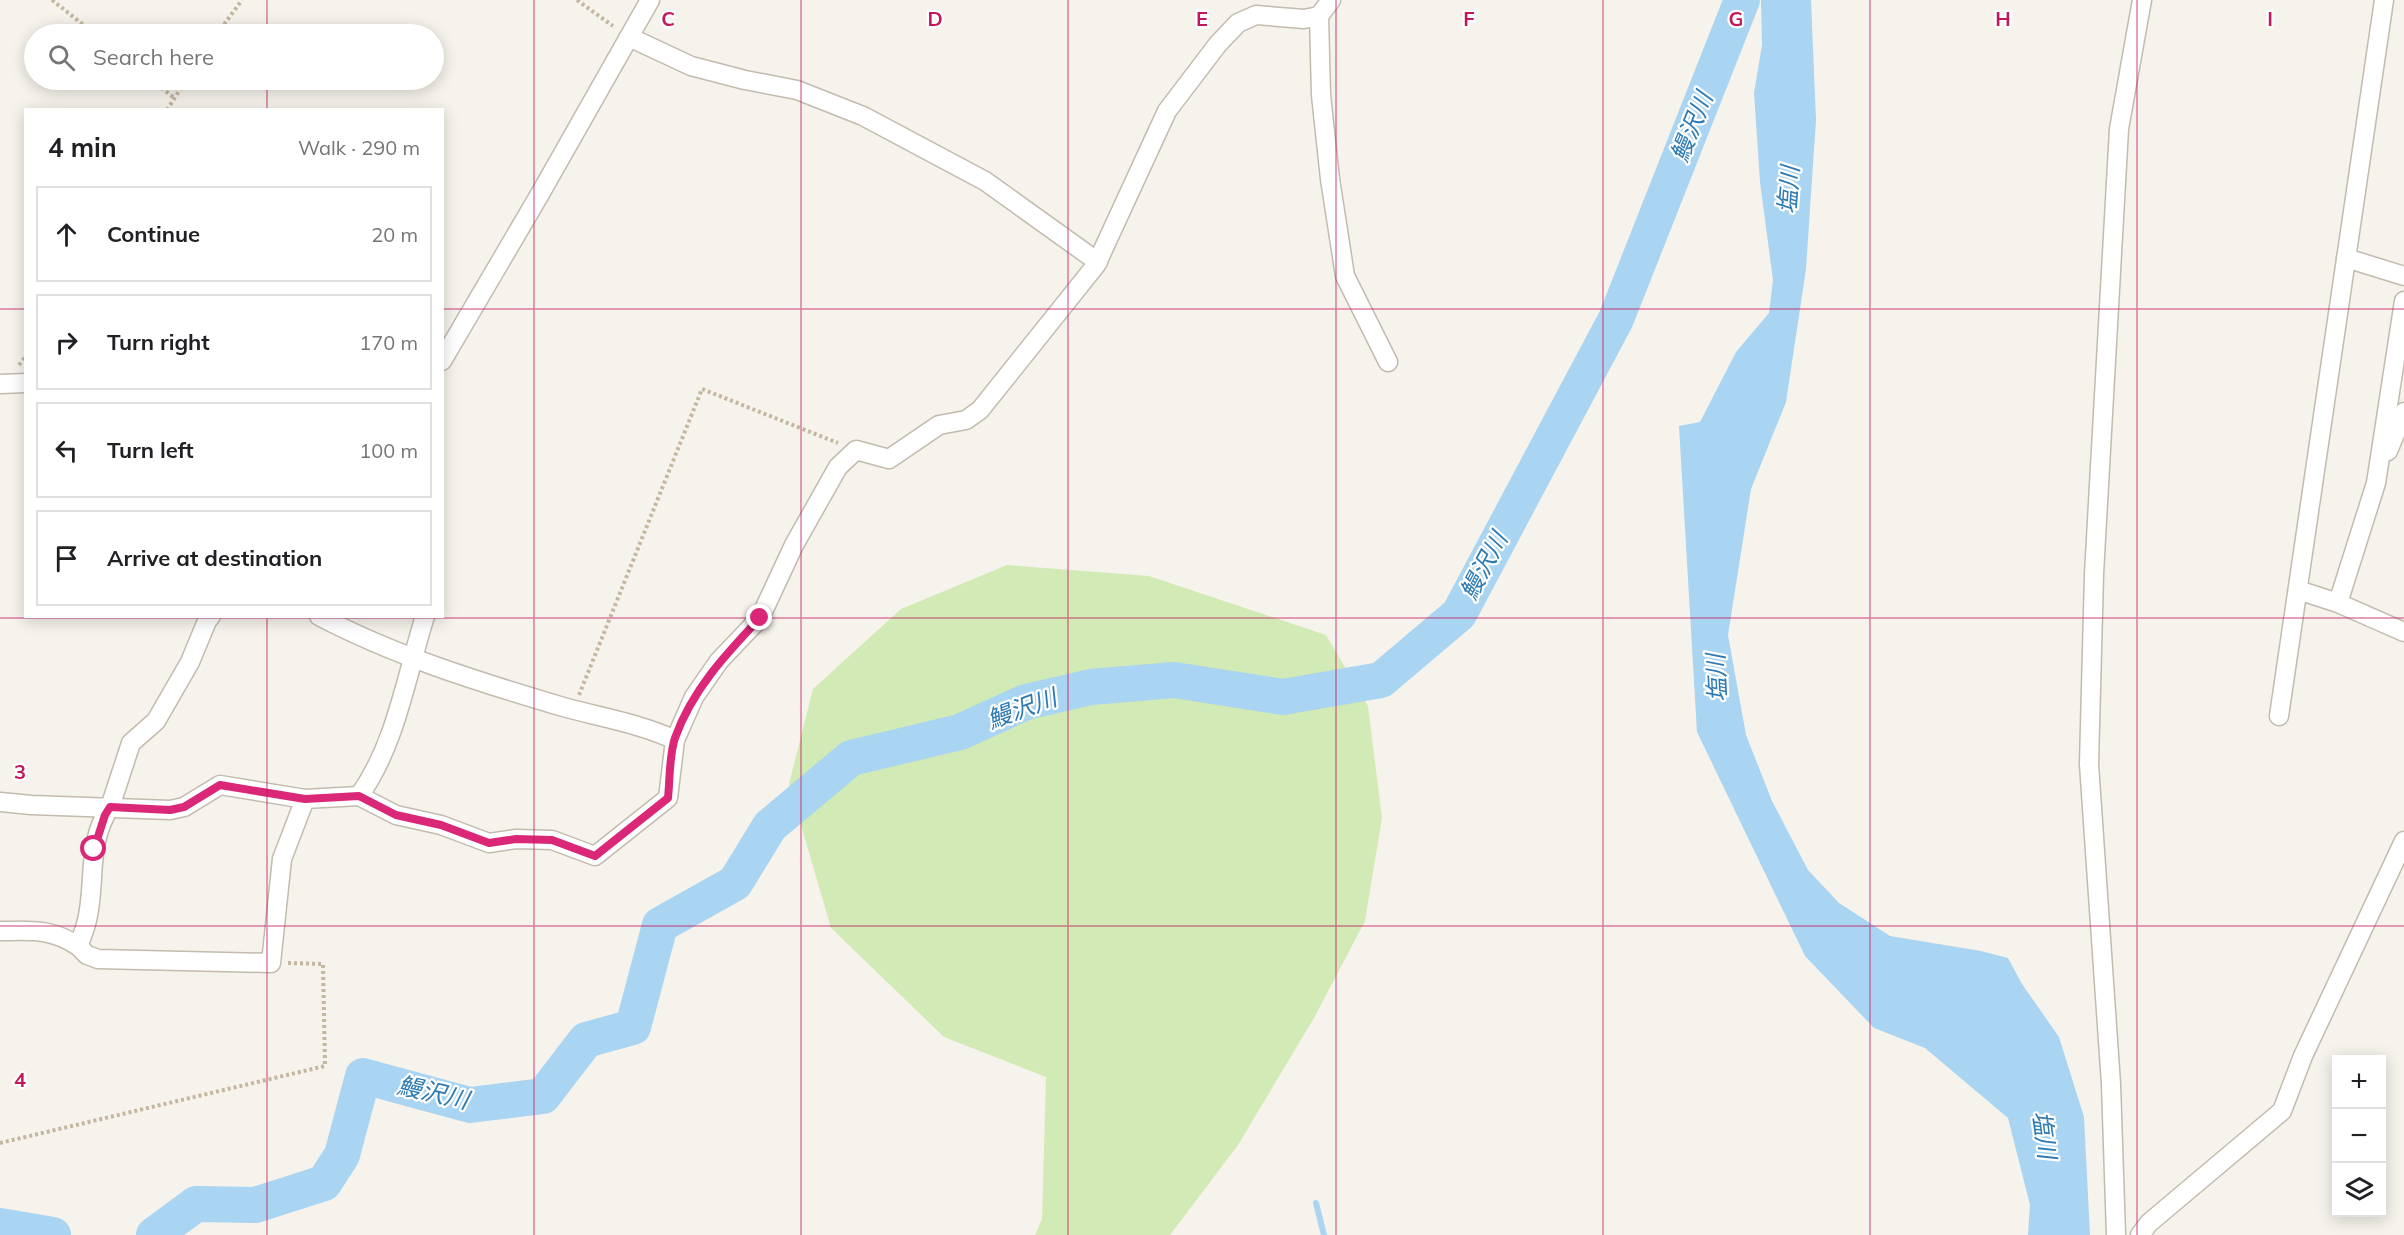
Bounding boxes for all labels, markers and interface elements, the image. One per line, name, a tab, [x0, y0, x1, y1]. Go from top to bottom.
text: C	[661, 6, 675, 31]
text: D	[927, 6, 943, 31]
text: E	[1196, 6, 1208, 31]
text: F	[1463, 6, 1475, 31]
text: G	[1729, 6, 1743, 31]
text: H	[1995, 6, 2011, 31]
text: I	[2267, 6, 2273, 31]
search box	[24, 24, 444, 90]
icon: search	[45, 41, 78, 74]
text: Search here	[93, 43, 214, 71]
water label: 鰻沢川	[1664, 85, 1720, 166]
text: 4 min	[48, 131, 117, 164]
text: Walk · 290 m	[298, 135, 420, 160]
water label: 塩川	[1771, 162, 1805, 215]
icon: ahead	[50, 218, 83, 251]
text: Continue	[107, 220, 200, 248]
text: 20 m	[371, 222, 418, 247]
icon: right	[50, 326, 83, 359]
text: Turn right	[107, 328, 210, 356]
text: 170 m	[359, 330, 418, 355]
icon: left	[50, 434, 83, 467]
text: Turn left	[107, 436, 194, 464]
text: 100 m	[359, 438, 418, 463]
water label: 鰻沢川	[1453, 524, 1515, 604]
icon: arrive	[50, 542, 83, 575]
text: Arrive at destination	[107, 544, 322, 572]
route end	[746, 604, 772, 630]
water label: 塩川	[1700, 650, 1732, 703]
water label: 鰻沢川	[983, 681, 1063, 734]
text: 3	[14, 759, 26, 784]
route start	[80, 835, 106, 861]
map controls	[2332, 1055, 2386, 1217]
button: +	[2332, 1055, 2386, 1109]
text: 4	[14, 1067, 26, 1092]
water label: 鰻沢川	[395, 1069, 475, 1115]
water label: 塩川	[2027, 1109, 2064, 1164]
button: −	[2332, 1109, 2386, 1163]
button: layers	[2332, 1163, 2386, 1217]

